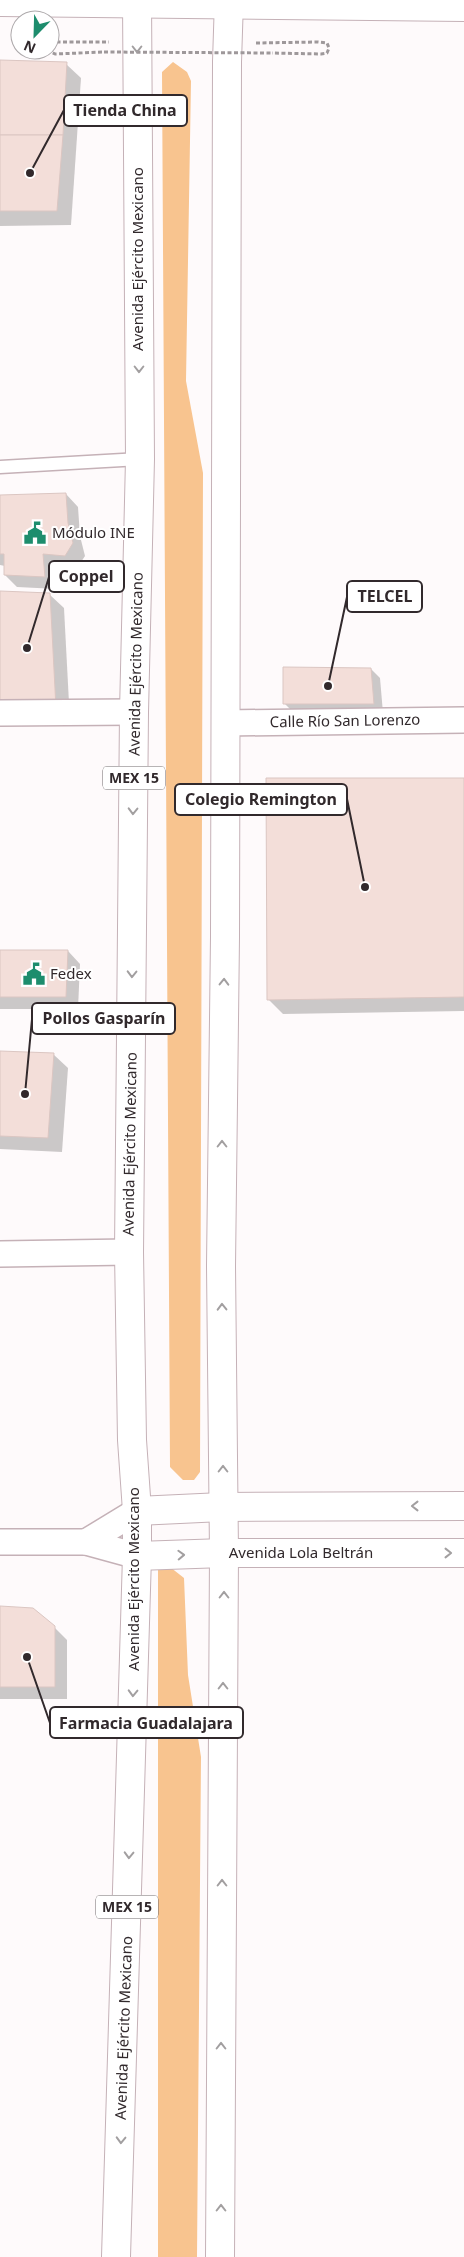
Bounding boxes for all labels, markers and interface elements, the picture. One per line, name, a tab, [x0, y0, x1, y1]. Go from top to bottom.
north arrow	[10, 10, 60, 60]
text: N	[21, 36, 39, 58]
one-way arrow	[132, 45, 142, 53]
callout: Tienda China	[64, 95, 187, 126]
text: Tienda China	[73, 99, 177, 121]
street label: Avenida Ejército Mexicano	[127, 167, 147, 351]
one-way arrow	[134, 365, 144, 373]
public building icon: Módulo INE	[22, 520, 48, 546]
place label: Módulo INE	[52, 522, 135, 542]
callout: Coppel	[49, 561, 124, 592]
text: Coppel	[59, 565, 113, 587]
street label: Avenida Ejército Mexicano	[123, 572, 147, 756]
callout: TELCEL	[347, 581, 422, 612]
text: TELCEL	[358, 585, 413, 607]
street label: Calle Río San Lorenzo	[269, 709, 420, 731]
road number: MEX 15	[103, 766, 165, 790]
callout: Colegio Remington	[175, 784, 347, 815]
text: Colegio Remington	[185, 788, 337, 810]
one-way arrow	[128, 808, 138, 815]
public building icon: Fedex	[21, 961, 47, 987]
place label: Fedex	[50, 963, 92, 983]
one-way arrow	[126, 970, 137, 978]
one-way arrow	[219, 977, 229, 985]
callout: Pollos Gasparín	[32, 1003, 175, 1034]
text: Pollos Gasparín	[43, 1007, 165, 1029]
street label: Avenida Ejército Mexicano	[117, 1052, 141, 1236]
one-way arrow	[217, 1140, 227, 1148]
one-way arrow	[217, 1302, 227, 1310]
one-way arrow	[218, 1465, 228, 1472]
street label: Avenida Ejército Mexicano	[123, 1487, 143, 1671]
one-way arrow	[411, 1501, 419, 1511]
street label: Avenida Lola Beltrán	[229, 1542, 373, 1562]
one-way arrow	[444, 1548, 452, 1558]
one-way arrow	[177, 1549, 185, 1560]
one-way arrow	[219, 1591, 229, 1598]
one-way arrow	[218, 1682, 228, 1690]
one-way arrow	[128, 1689, 139, 1697]
callout: Farmacia Guadalajara	[50, 1707, 243, 1738]
text: Farmacia Guadalajara	[59, 1712, 233, 1734]
one-way arrow	[124, 1852, 134, 1859]
one-way arrow	[217, 1879, 227, 1887]
road number: MEX 15	[96, 1895, 158, 1918]
street label: Avenida Ejército Mexicano	[110, 1936, 136, 2120]
one-way arrow	[216, 2042, 226, 2050]
one-way arrow	[115, 2136, 126, 2144]
one-way arrow	[216, 2204, 226, 2212]

